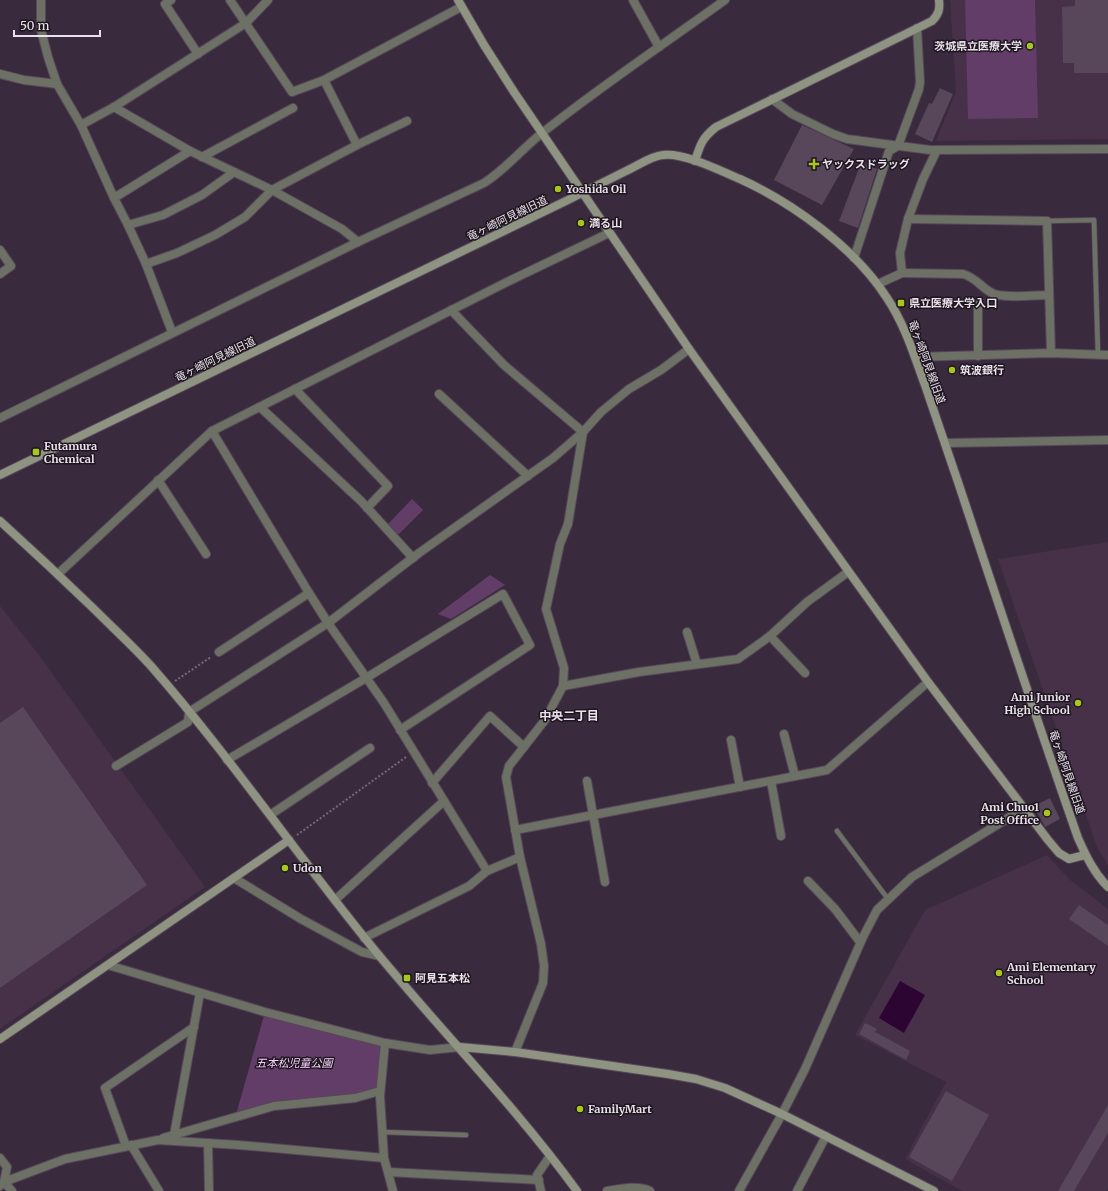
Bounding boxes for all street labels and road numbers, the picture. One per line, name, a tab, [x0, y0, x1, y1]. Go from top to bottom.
street label: 竜ヶ崎阿見線旧道	[464, 192, 550, 244]
street label: 竜ヶ崎阿見線旧道	[905, 318, 949, 406]
street label: 竜ヶ崎阿見線旧道	[172, 333, 258, 385]
street label: 竜ヶ崎阿見線旧道	[1046, 728, 1088, 816]

